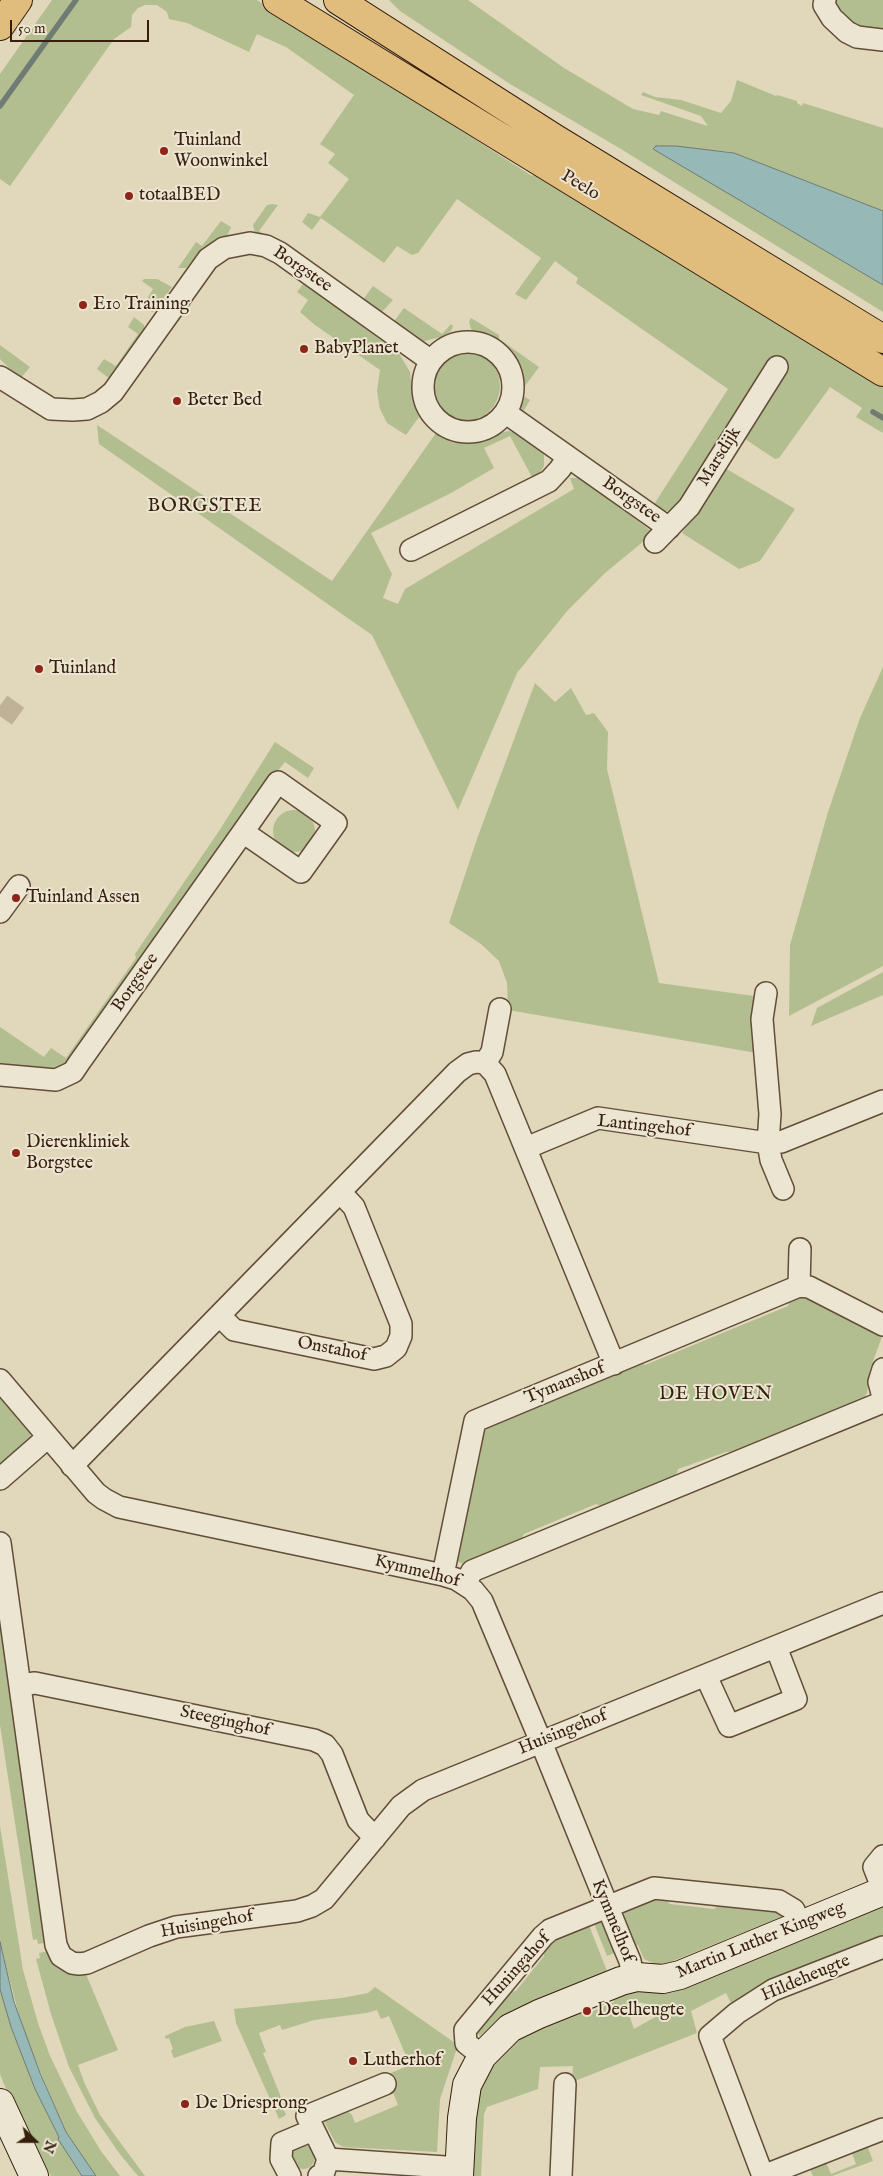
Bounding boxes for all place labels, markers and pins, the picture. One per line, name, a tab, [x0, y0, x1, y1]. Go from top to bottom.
place label: Tuinland Woonwinkel	[174, 130, 268, 172]
marker: Tuinland Woonwinkel	[158, 145, 170, 157]
place label: totaalBED	[139, 185, 220, 207]
marker: totaalBED	[123, 190, 135, 202]
place label: E10 Training	[93, 294, 190, 316]
marker: E10 Training	[77, 299, 89, 311]
place label: BabyPlanet	[314, 338, 399, 360]
marker: BabyPlanet	[298, 343, 310, 355]
place label: Beter Bed	[187, 390, 262, 412]
marker: Beter Bed	[171, 395, 183, 407]
place label: Tuinland	[49, 658, 116, 680]
marker: Tuinland	[33, 663, 45, 675]
place label: Tuinland Assen	[26, 887, 140, 909]
marker: Tuinland Assen	[10, 892, 22, 904]
place label: Dierenkliniek Borgstee	[26, 1132, 130, 1174]
marker: Dierenkliniek Borgstee	[10, 1147, 22, 1159]
place label: Deelheugte	[597, 2000, 684, 2022]
marker: Deelheugte	[581, 2005, 593, 2017]
place label: Lutherhof	[363, 2050, 441, 2072]
marker: Lutherhof	[347, 2055, 359, 2067]
place label: De Driesprong	[195, 2093, 307, 2115]
marker: De Driesprong	[179, 2098, 191, 2110]

